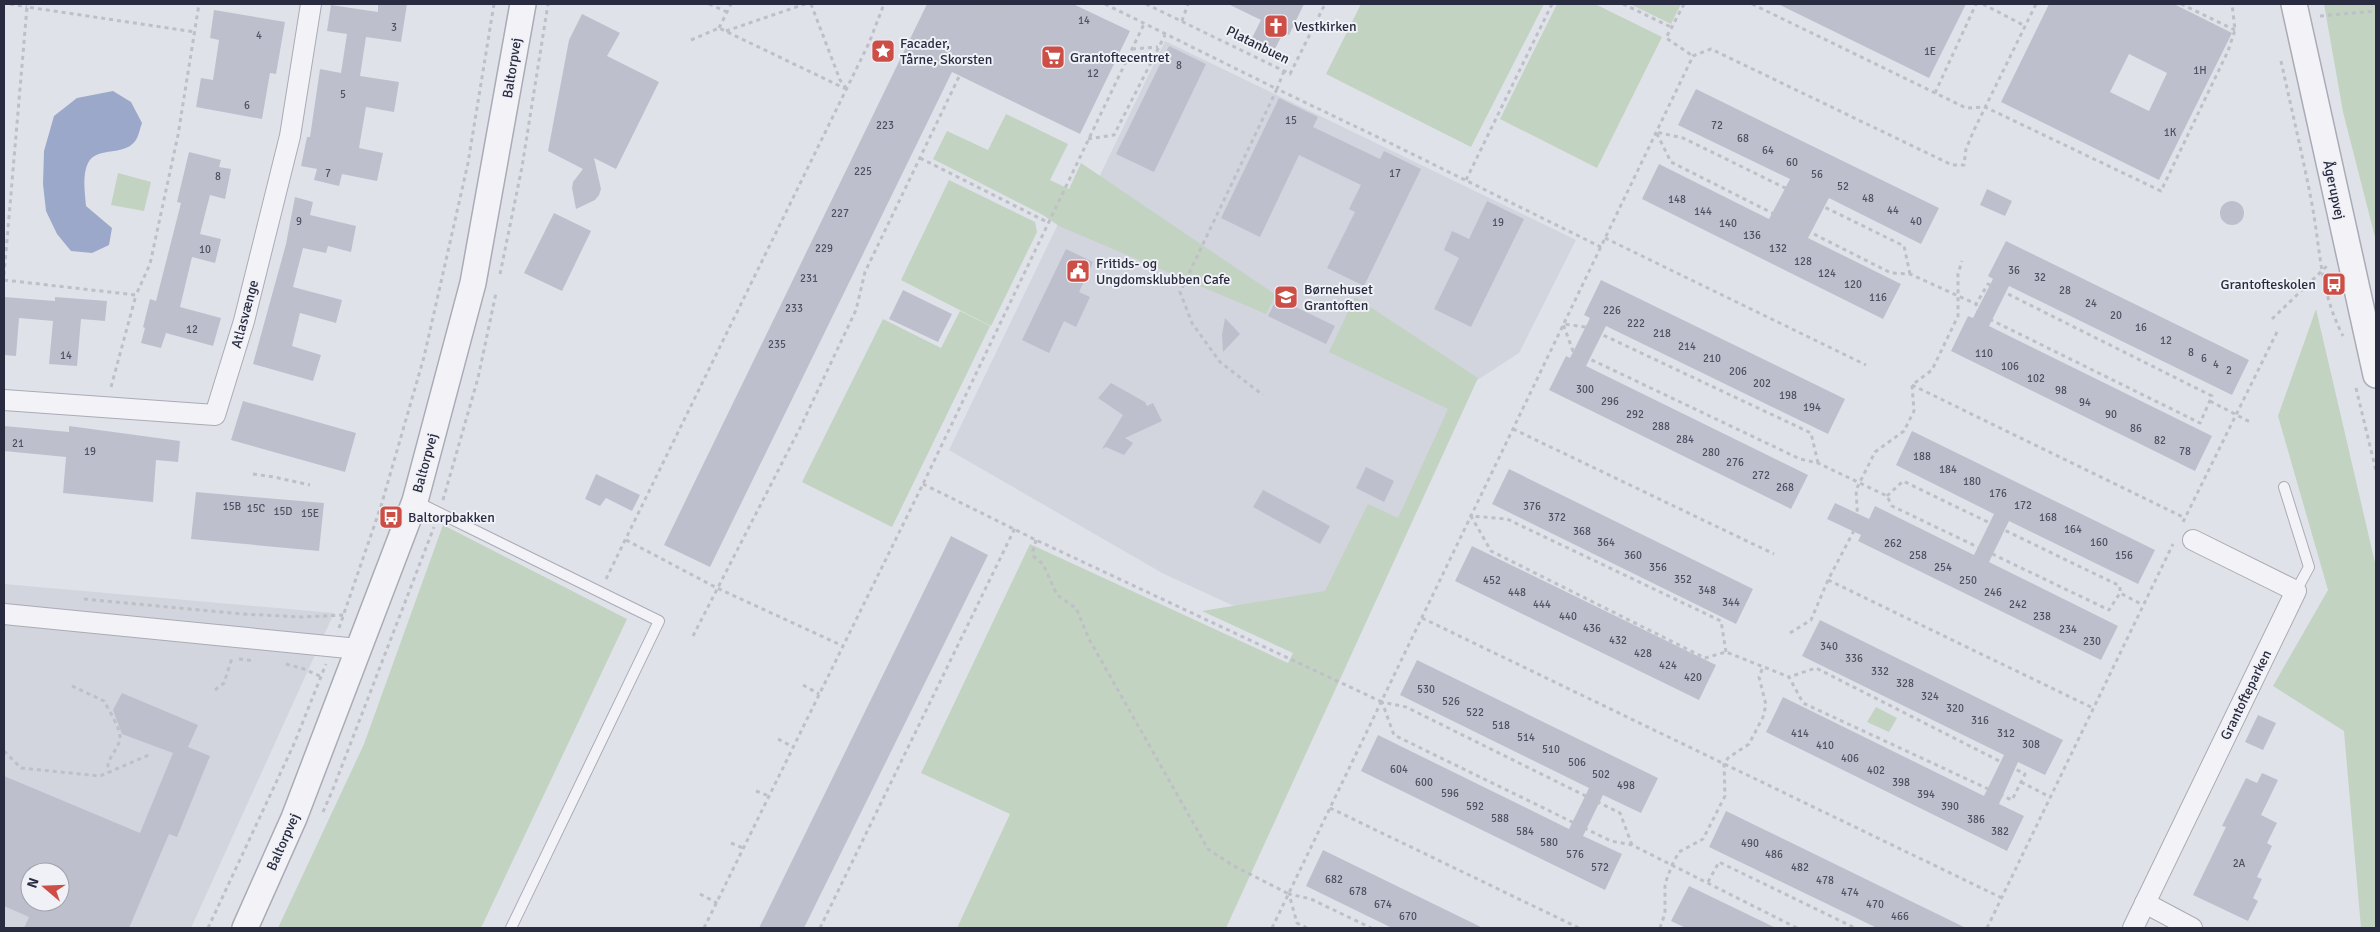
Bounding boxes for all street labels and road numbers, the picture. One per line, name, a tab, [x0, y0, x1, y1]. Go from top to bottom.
street label: Platanbuen	[1224, 22, 1292, 68]
street label: Baltorpvej	[499, 37, 525, 99]
street label: Ågerupvej	[2319, 159, 2349, 221]
street label: Atlasvænge	[228, 278, 262, 350]
street label: Baltorpvej	[409, 431, 441, 495]
street label: Grantofteparken	[2217, 647, 2275, 743]
street label: Baltorpvej	[263, 811, 303, 873]

